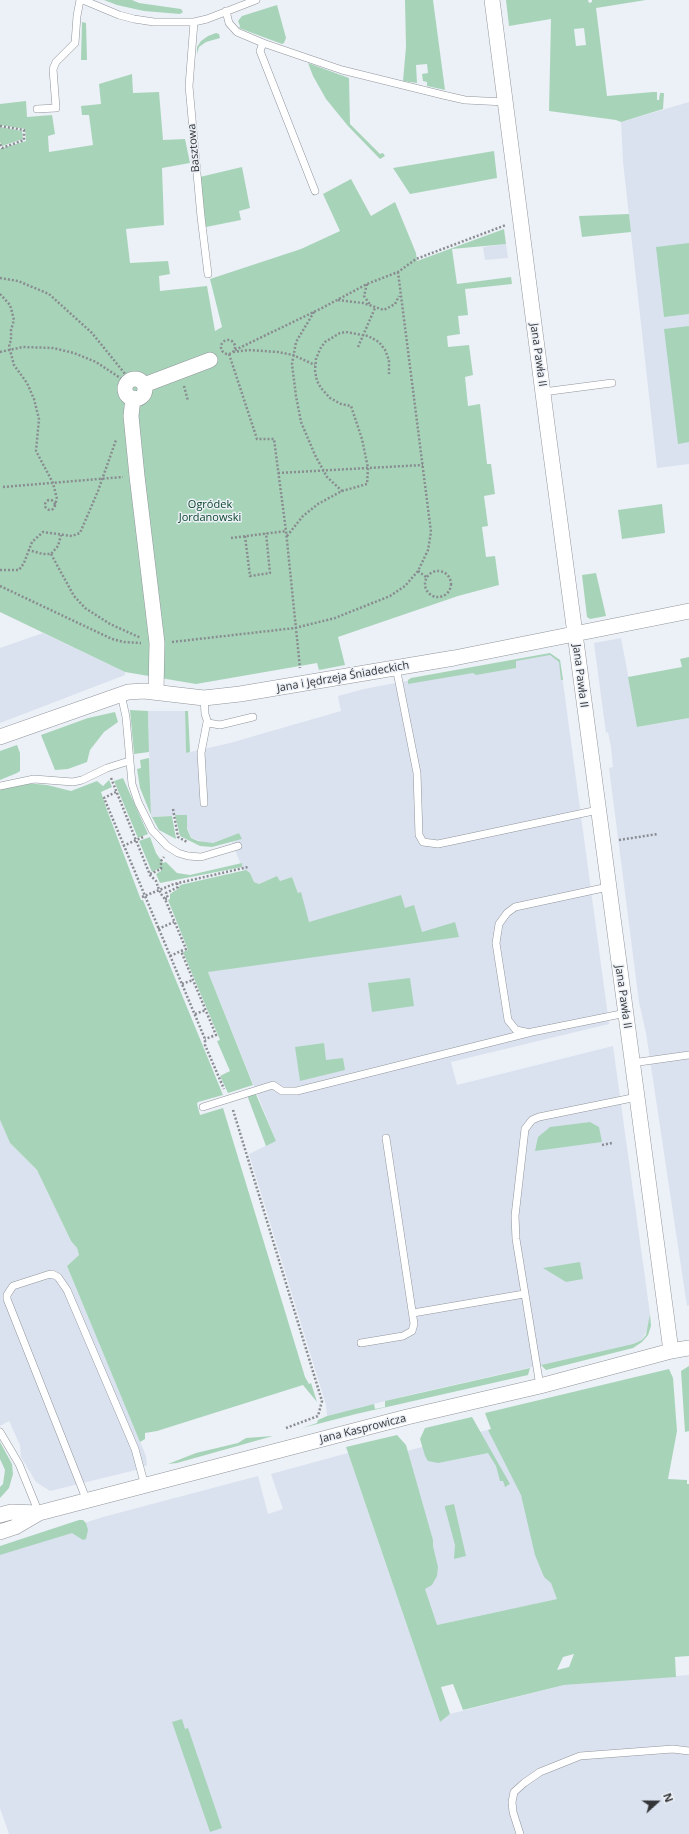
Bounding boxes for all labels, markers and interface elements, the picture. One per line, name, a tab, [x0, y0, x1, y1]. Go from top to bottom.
street label: Basztowa	[185, 123, 203, 173]
street label: Jana Pawła II	[527, 322, 549, 388]
park label: Ogródek Jordanowski	[179, 498, 241, 524]
street label: Jana Pawła II	[570, 643, 590, 709]
street label: Jana i Jędrzeja Śniadeckich	[276, 659, 410, 695]
street label: Jana Pawła II	[612, 964, 634, 1030]
street label: Jana Kasprowicza	[318, 1412, 408, 1446]
north arrow	[637, 1782, 677, 1822]
text: N	[660, 1791, 677, 1804]

